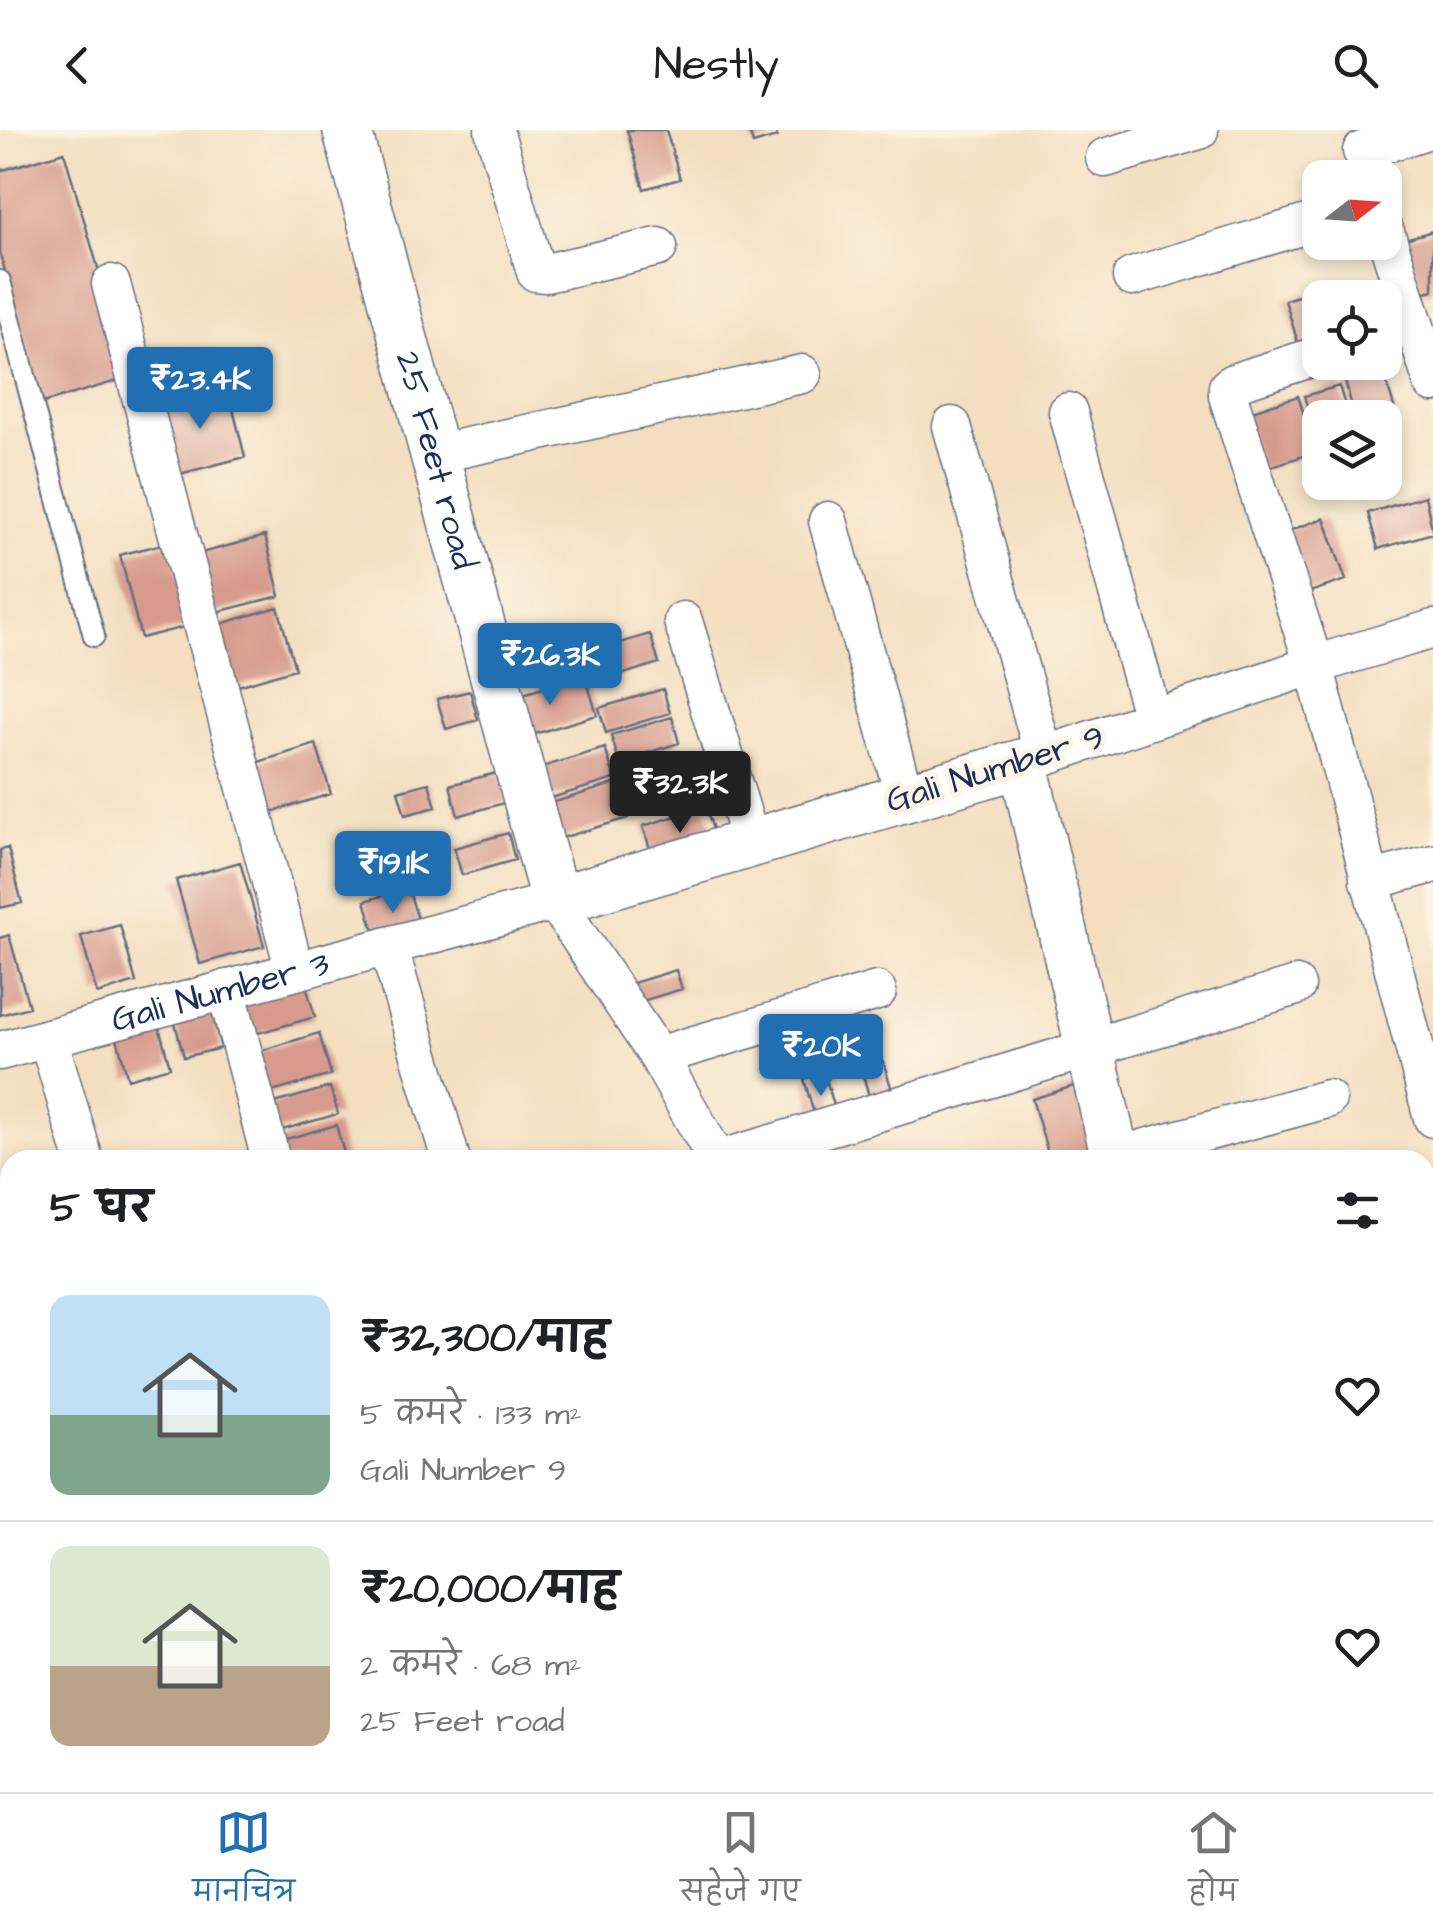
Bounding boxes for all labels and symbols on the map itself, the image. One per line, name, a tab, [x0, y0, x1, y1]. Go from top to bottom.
north arrow	[1302, 160, 1402, 260]
street label: 25 Feet road	[383, 346, 489, 575]
pin: ₹23.4K	[119, 347, 281, 432]
pin: ₹26.3K	[469, 623, 631, 708]
street label: Gali Number 9	[880, 713, 1110, 825]
pin: ₹32.3K	[599, 751, 761, 836]
pin: ₹19.1K	[312, 831, 474, 916]
street label: Gali Number 3	[106, 939, 334, 1044]
pin: ₹20K	[762, 1014, 880, 1099]

